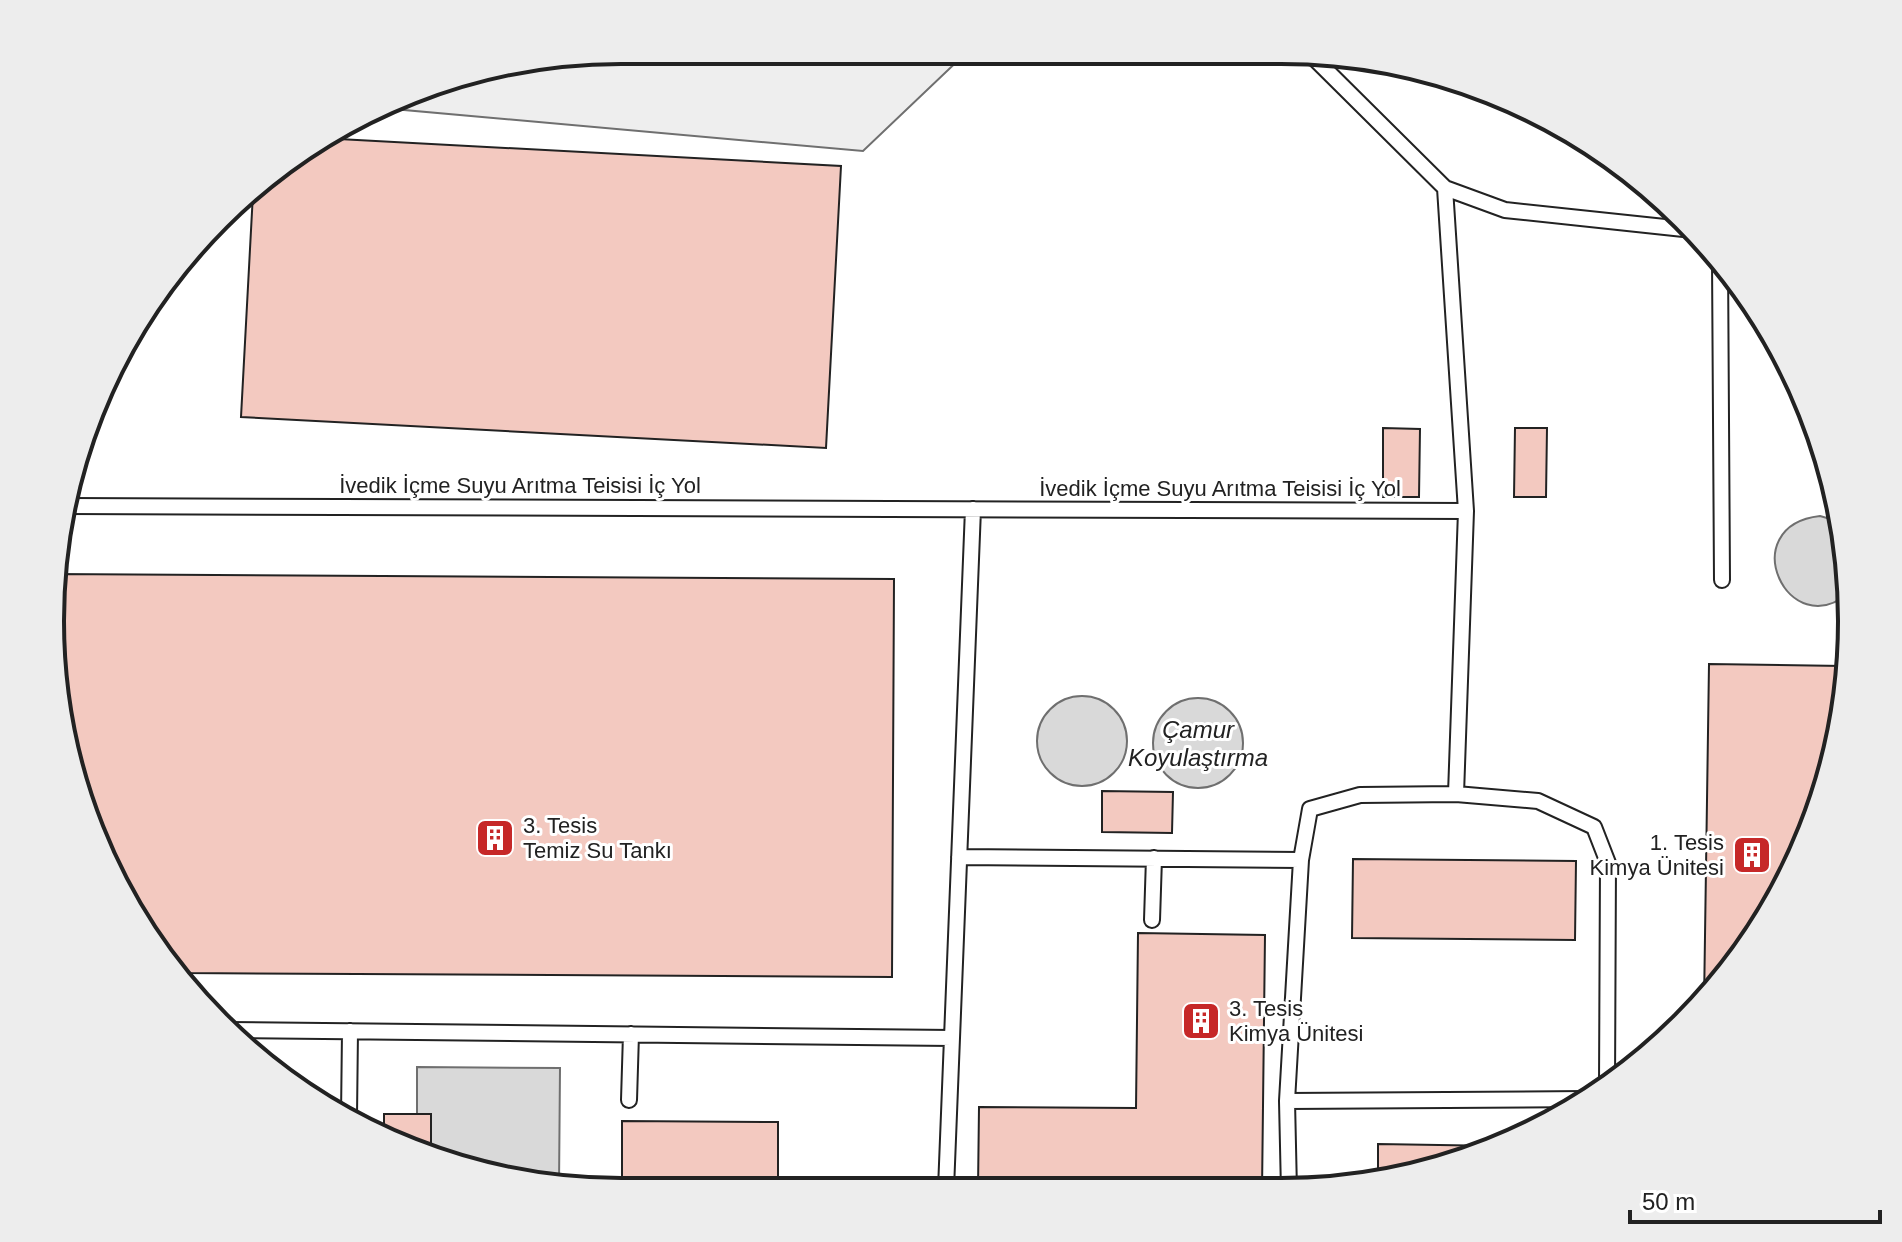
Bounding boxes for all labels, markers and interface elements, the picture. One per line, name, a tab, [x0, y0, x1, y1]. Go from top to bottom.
street label: İvedik İçme Suyu Arıtma Teisisi İç Yol	[339, 473, 701, 498]
street label: İvedik İçme Suyu Arıtma Teisisi İç Yol	[1039, 476, 1401, 501]
water label: Çamur Koyulaştırma	[1128, 716, 1268, 771]
place label: 3. Tesis Temiz Su Tankı	[523, 813, 672, 863]
building icon: 3. Tesis Temiz Su Tankı	[474, 817, 516, 859]
place label: 1. Tesis Kimya Ünitesi	[1590, 830, 1724, 880]
building icon: 1. Tesis Kimya Ünitesi	[1731, 834, 1773, 876]
place label: 3. Tesis Kimya Ünitesi	[1229, 996, 1363, 1046]
building icon: 3. Tesis Kimya Ünitesi	[1180, 1000, 1222, 1042]
scale bar	[1630, 1174, 1880, 1224]
text: 50 m	[1642, 1188, 1695, 1215]

